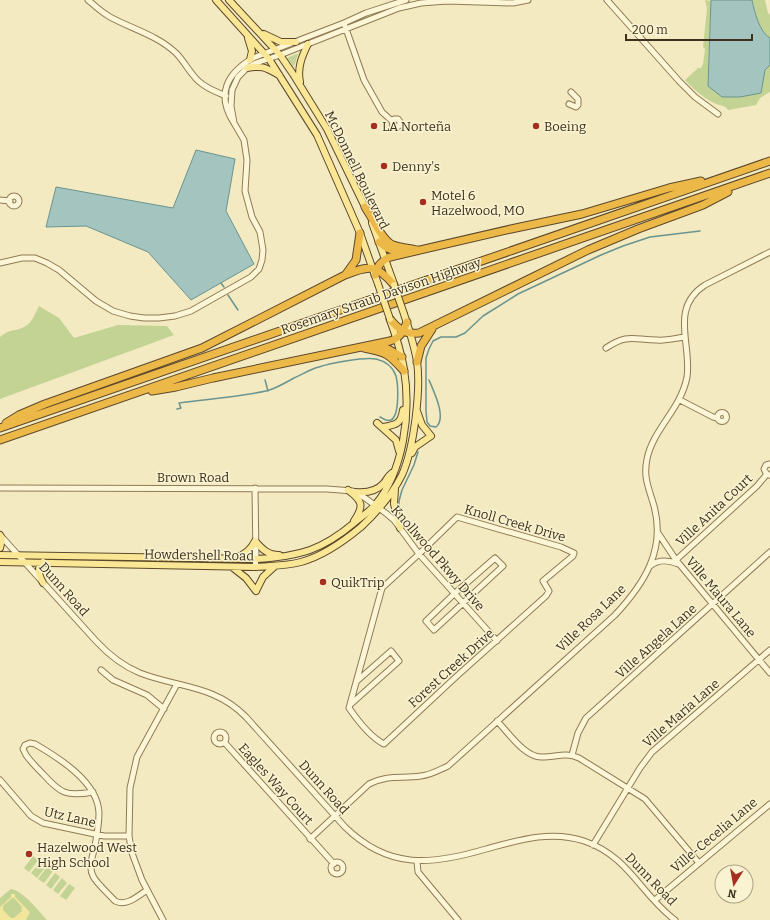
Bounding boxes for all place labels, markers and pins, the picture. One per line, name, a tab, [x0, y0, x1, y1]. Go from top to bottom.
place label: LA Norteña	[382, 119, 451, 134]
place label: Boeing	[544, 119, 586, 134]
marker: LA Norteña	[369, 121, 379, 131]
marker: Boeing	[531, 121, 541, 131]
place label: Denny's	[392, 159, 440, 174]
marker: Denny's	[379, 161, 389, 171]
place label: Motel 6 Hazelwood, MO	[431, 188, 525, 218]
marker: Motel 6 Hazelwood, MO	[418, 197, 428, 207]
place label: QuikTrip	[331, 575, 385, 590]
marker: QuikTrip	[318, 577, 328, 587]
place label: Hazelwood West High School	[37, 840, 137, 870]
marker: Hazelwood West High School	[24, 849, 34, 859]

